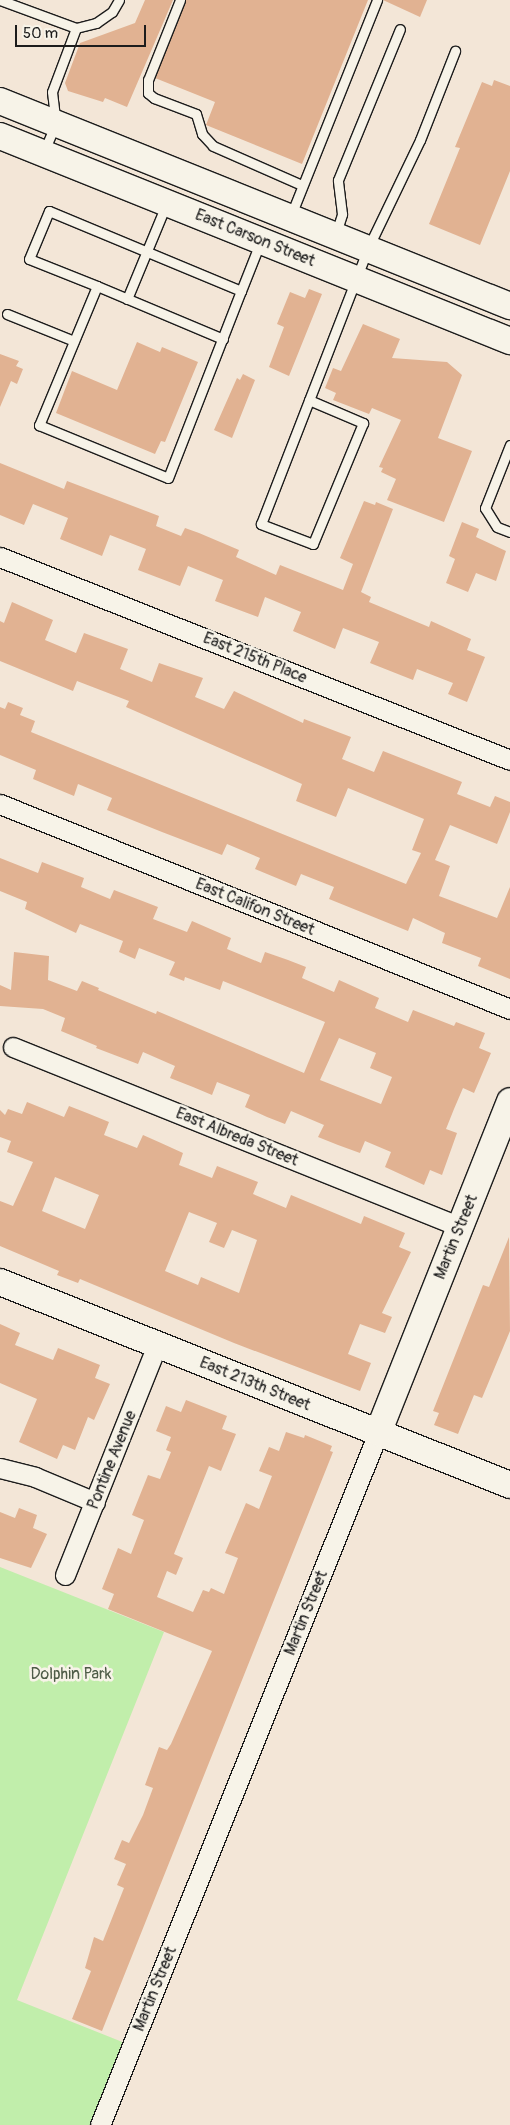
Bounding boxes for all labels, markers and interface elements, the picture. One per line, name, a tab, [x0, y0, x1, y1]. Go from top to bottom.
scale bar	[18, 15, 149, 47]
text: 50 m	[23, 24, 58, 43]
street label: East Carson Street	[192, 205, 318, 271]
street label: East 215th Place	[200, 628, 310, 688]
street label: East Califon Street	[193, 874, 317, 940]
street label: East Albreda Street	[173, 1104, 301, 1170]
street label: Martin Street	[430, 1192, 482, 1282]
street label: East 213th Street	[197, 1353, 313, 1415]
street label: Pontine Avenue	[83, 1408, 141, 1512]
street label: Martin Street	[280, 1568, 332, 1658]
park label: Dolphin Park	[31, 1664, 111, 1684]
street label: Martin Street	[129, 1944, 181, 2034]

